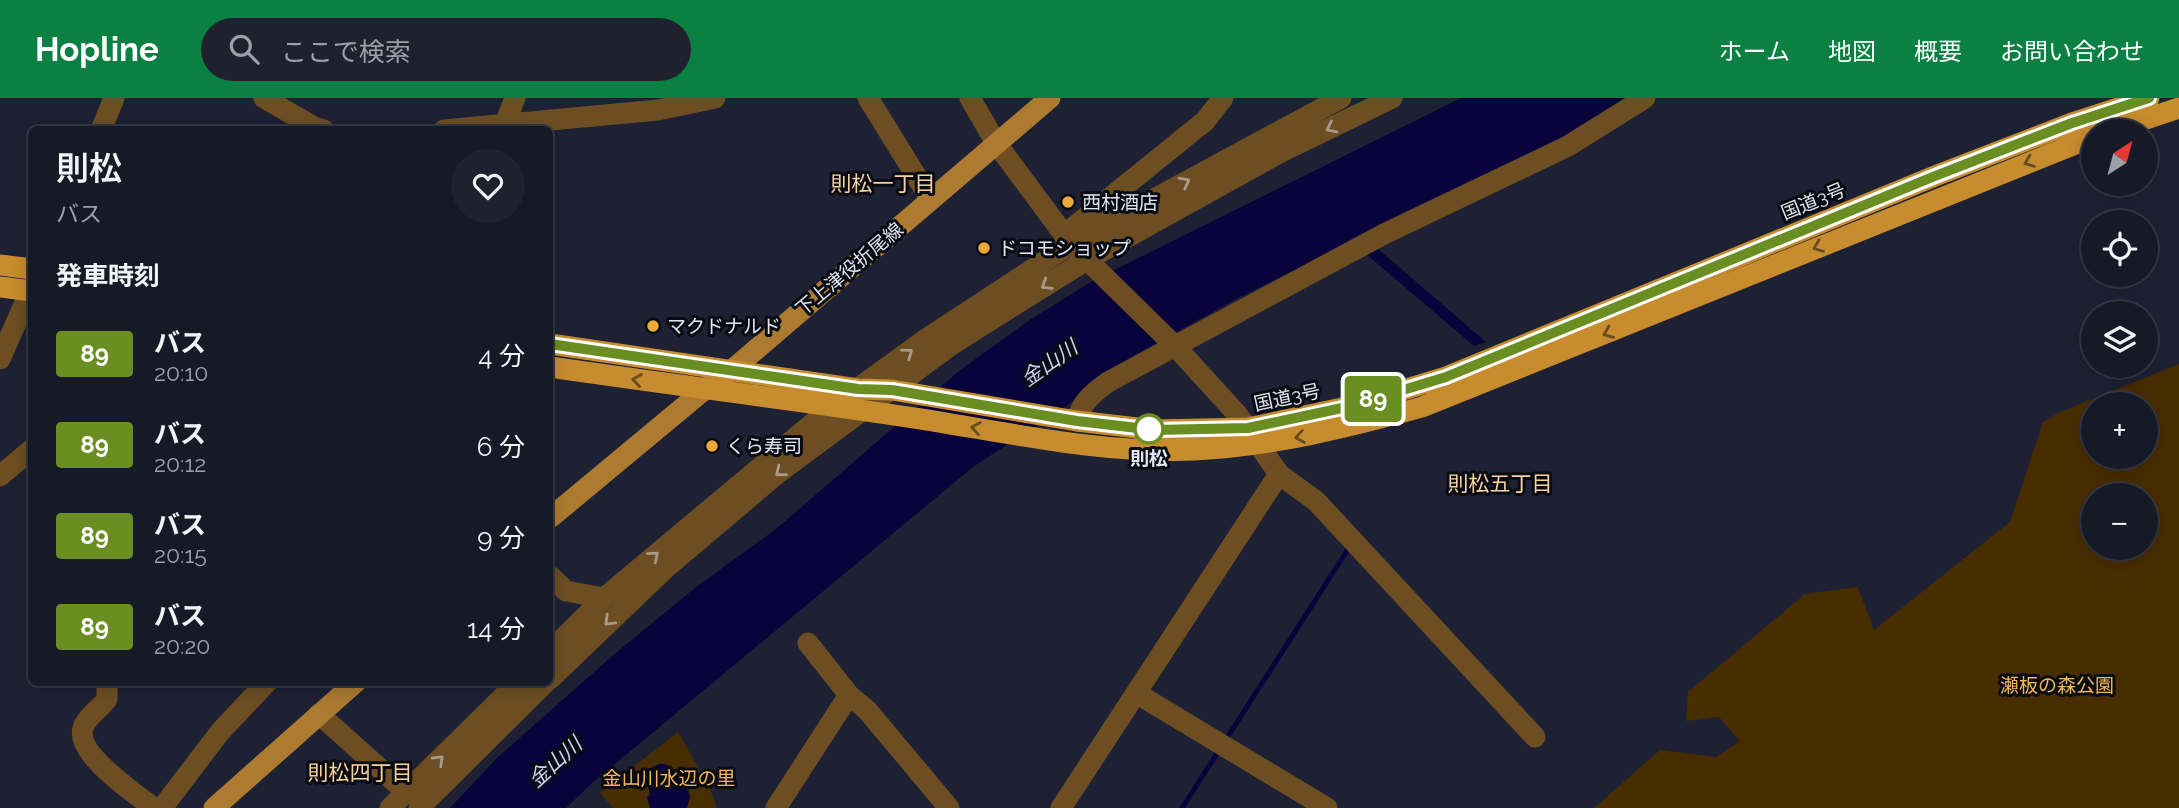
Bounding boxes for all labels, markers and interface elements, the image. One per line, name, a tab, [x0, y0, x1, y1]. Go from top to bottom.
search box	[201, 18, 691, 81]
text: Hopline	[35, 30, 159, 69]
icon: search	[225, 30, 263, 68]
text: ここで検索	[281, 37, 411, 67]
text: ホーム	[1719, 37, 1790, 66]
text: 地図	[1828, 37, 1876, 66]
text: 概要	[1914, 37, 1962, 66]
text: お問い合わせ	[2000, 37, 2144, 66]
north arrow	[2081, 119, 2158, 196]
map controls	[2081, 119, 2158, 560]
one-way arrow	[1326, 120, 1338, 134]
text: 則松	[56, 149, 122, 188]
button: heart	[451, 149, 525, 223]
one-way arrow	[2024, 154, 2036, 168]
district label: 則松一丁目	[831, 171, 936, 196]
one-way arrow	[1178, 177, 1190, 190]
street label: 国道3号	[1778, 178, 1848, 224]
place label: 西村酒店	[1082, 191, 1158, 213]
marker: 西村酒店	[1060, 194, 1076, 210]
text: バス	[56, 200, 102, 227]
button: locate	[2081, 210, 2158, 287]
street label: 下上津役折尾線	[791, 218, 907, 320]
place label: ドコモショップ	[998, 237, 1131, 259]
one-way arrow	[1813, 238, 1825, 252]
marker: ドコモショップ	[976, 240, 992, 256]
text: 発車時刻	[56, 261, 160, 291]
one-way arrow	[1041, 277, 1054, 290]
button: layers	[2081, 301, 2158, 378]
place label: マクドナルド	[667, 315, 781, 337]
marker: マクドナルド	[645, 318, 661, 334]
one-way arrow	[1602, 325, 1615, 339]
text: バス	[154, 328, 206, 358]
water label: 金山川	[1016, 334, 1084, 391]
text: 89	[80, 339, 109, 368]
text: 4 分	[478, 341, 525, 371]
one-way arrow	[900, 348, 913, 361]
text: 20:10	[154, 359, 208, 386]
one-way arrow	[631, 373, 642, 388]
line badge: 89	[1342, 376, 1404, 422]
street label: 国道3号	[1252, 379, 1322, 415]
text: 89	[1359, 384, 1387, 413]
button: +	[2081, 392, 2158, 469]
marker: 則松	[1134, 414, 1164, 444]
text: バス	[154, 419, 206, 449]
one-way arrow	[970, 421, 982, 436]
one-way arrow	[1294, 429, 1306, 444]
text: 89	[80, 430, 109, 459]
text: 6 分	[477, 432, 525, 462]
place label: くら寿司	[726, 435, 802, 457]
marker: くら寿司	[704, 438, 720, 454]
place label: 則松	[1130, 447, 1168, 469]
text: 20:12	[154, 450, 206, 477]
one-way arrow	[776, 463, 788, 476]
district label: 則松五丁目	[1448, 471, 1553, 496]
button: −	[2081, 483, 2158, 560]
text: バス	[154, 510, 206, 540]
text: 89	[80, 521, 109, 550]
text: 9 分	[477, 523, 525, 553]
text: 20:15	[154, 541, 207, 568]
one-way arrow	[646, 552, 659, 564]
text: バス	[154, 601, 206, 631]
text: 89	[80, 612, 109, 641]
one-way arrow	[604, 613, 617, 626]
text: 14 分	[467, 614, 525, 644]
text: 20:20	[154, 632, 210, 659]
park label: 瀬板の森公園	[2000, 674, 2114, 696]
water label: 金山川	[523, 730, 588, 792]
one-way arrow	[430, 756, 443, 769]
district label: 則松四丁目	[308, 760, 413, 785]
park label: 金山川水辺の里	[602, 767, 736, 789]

